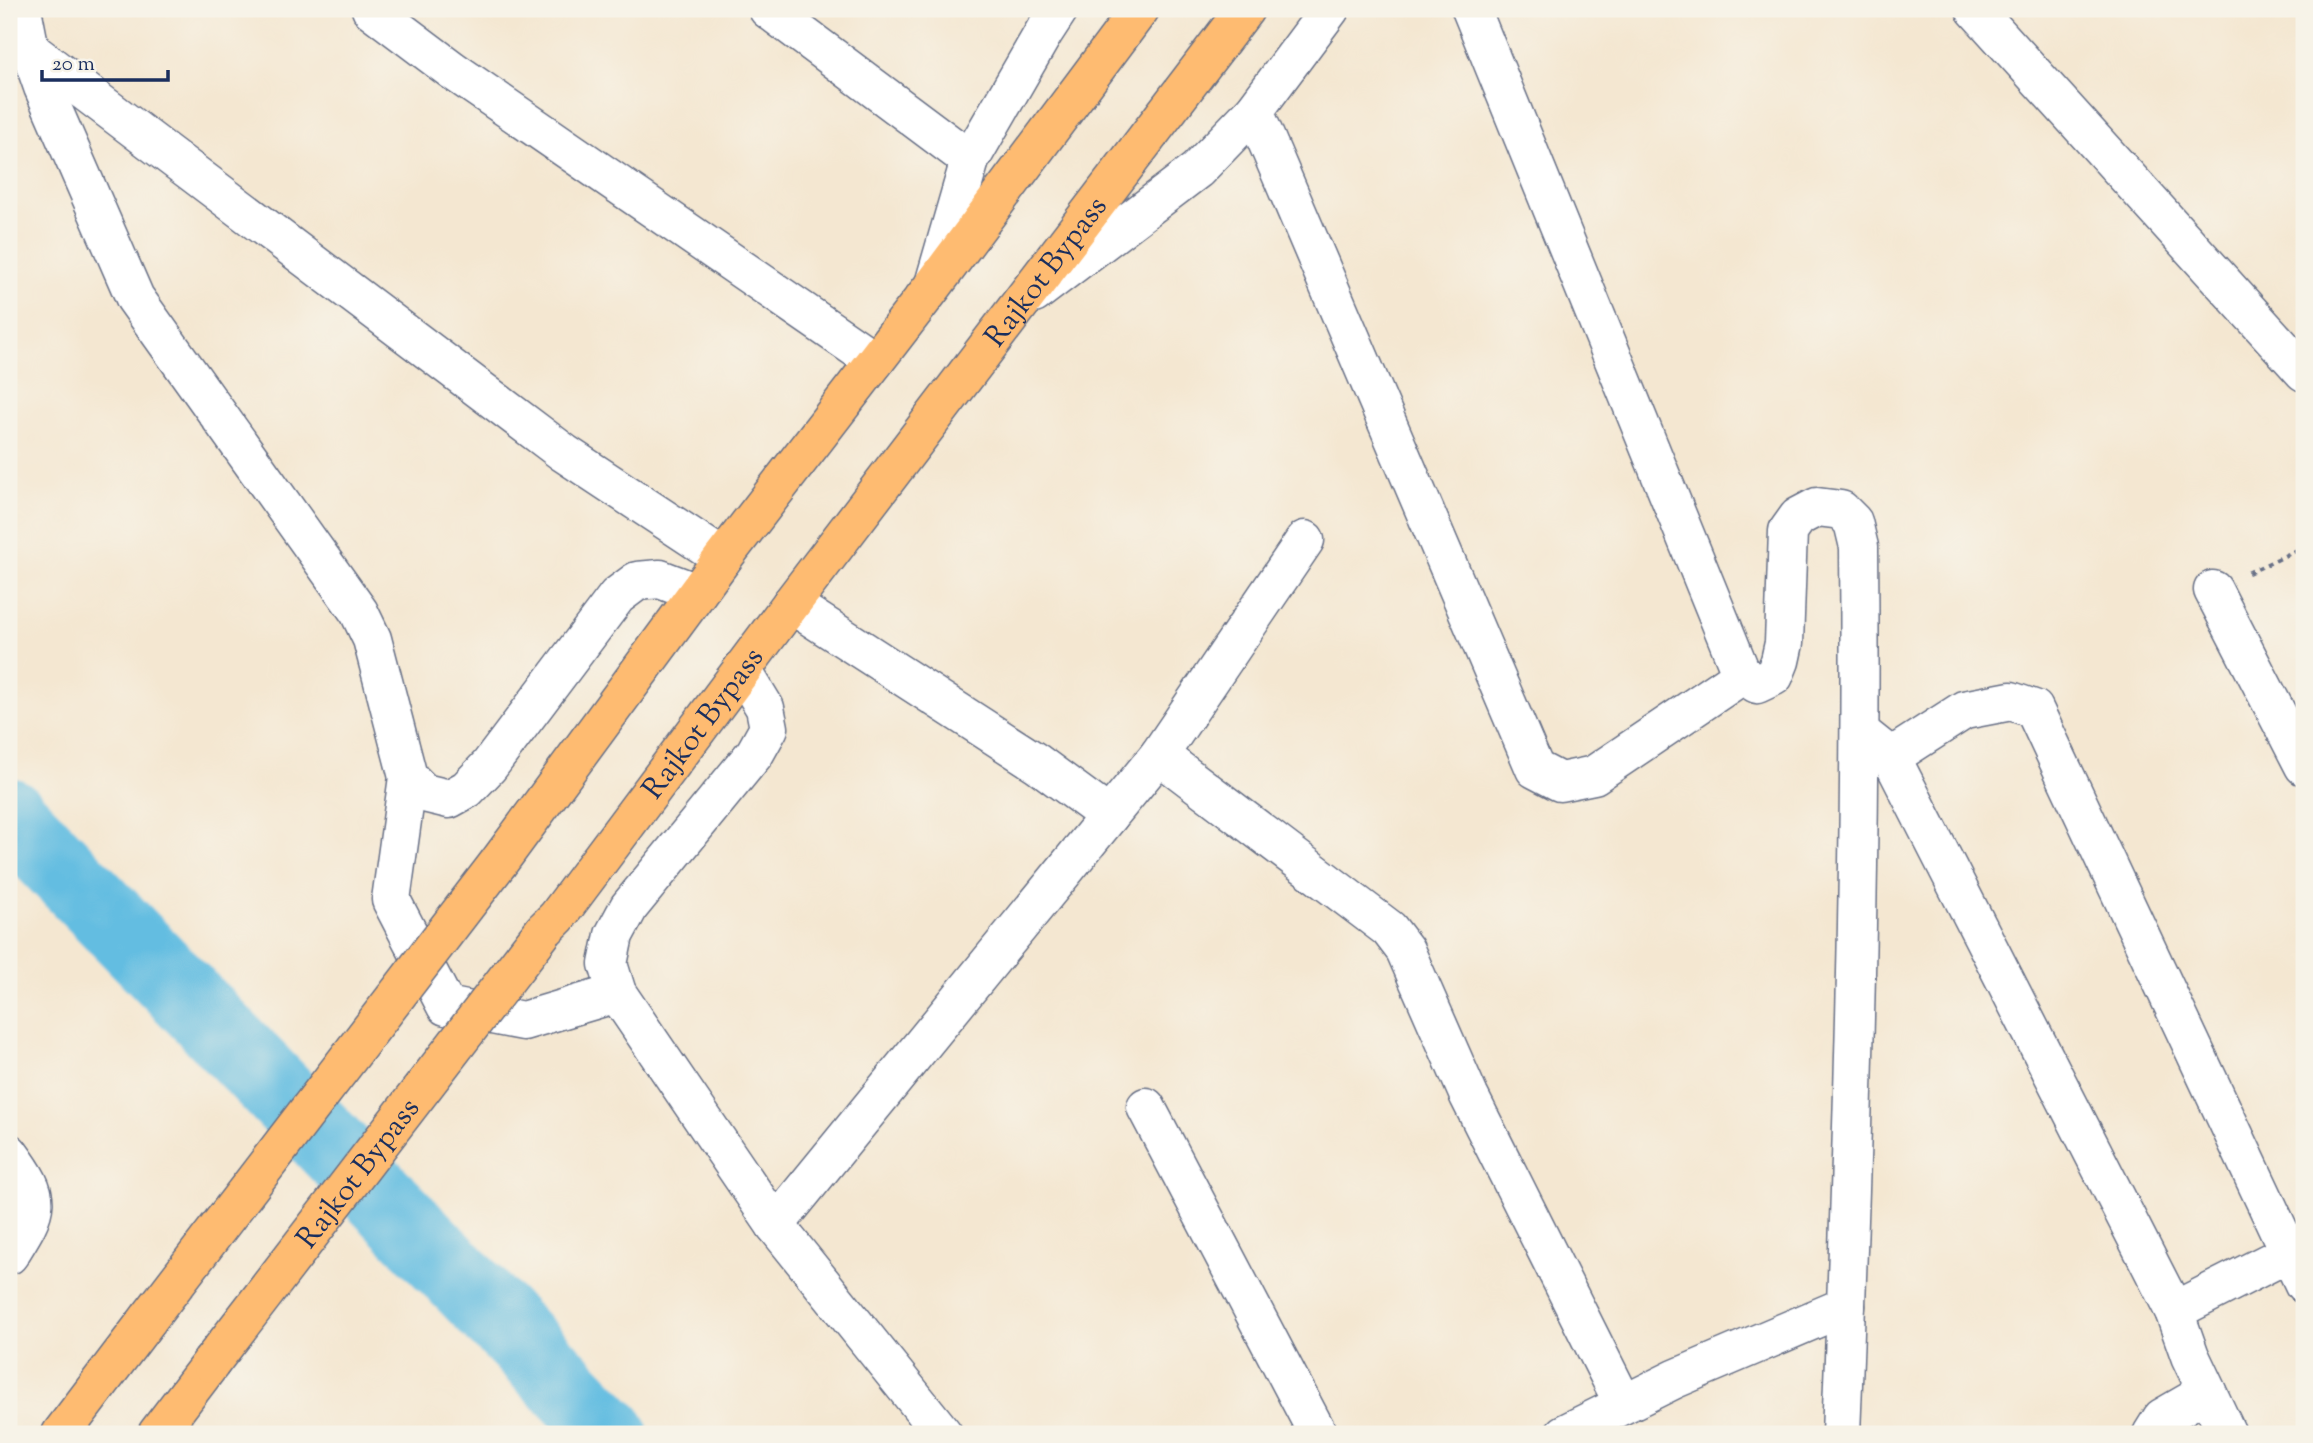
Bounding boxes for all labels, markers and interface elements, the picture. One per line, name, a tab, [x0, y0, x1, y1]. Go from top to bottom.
scale bar	[42, 38, 168, 82]
text: 20 m	[52, 50, 95, 80]
street label: Rajkot Bypass	[975, 188, 1119, 357]
street label: Rajkot Bypass	[633, 639, 775, 809]
street label: Rajkot Bypass	[287, 1090, 431, 1259]

